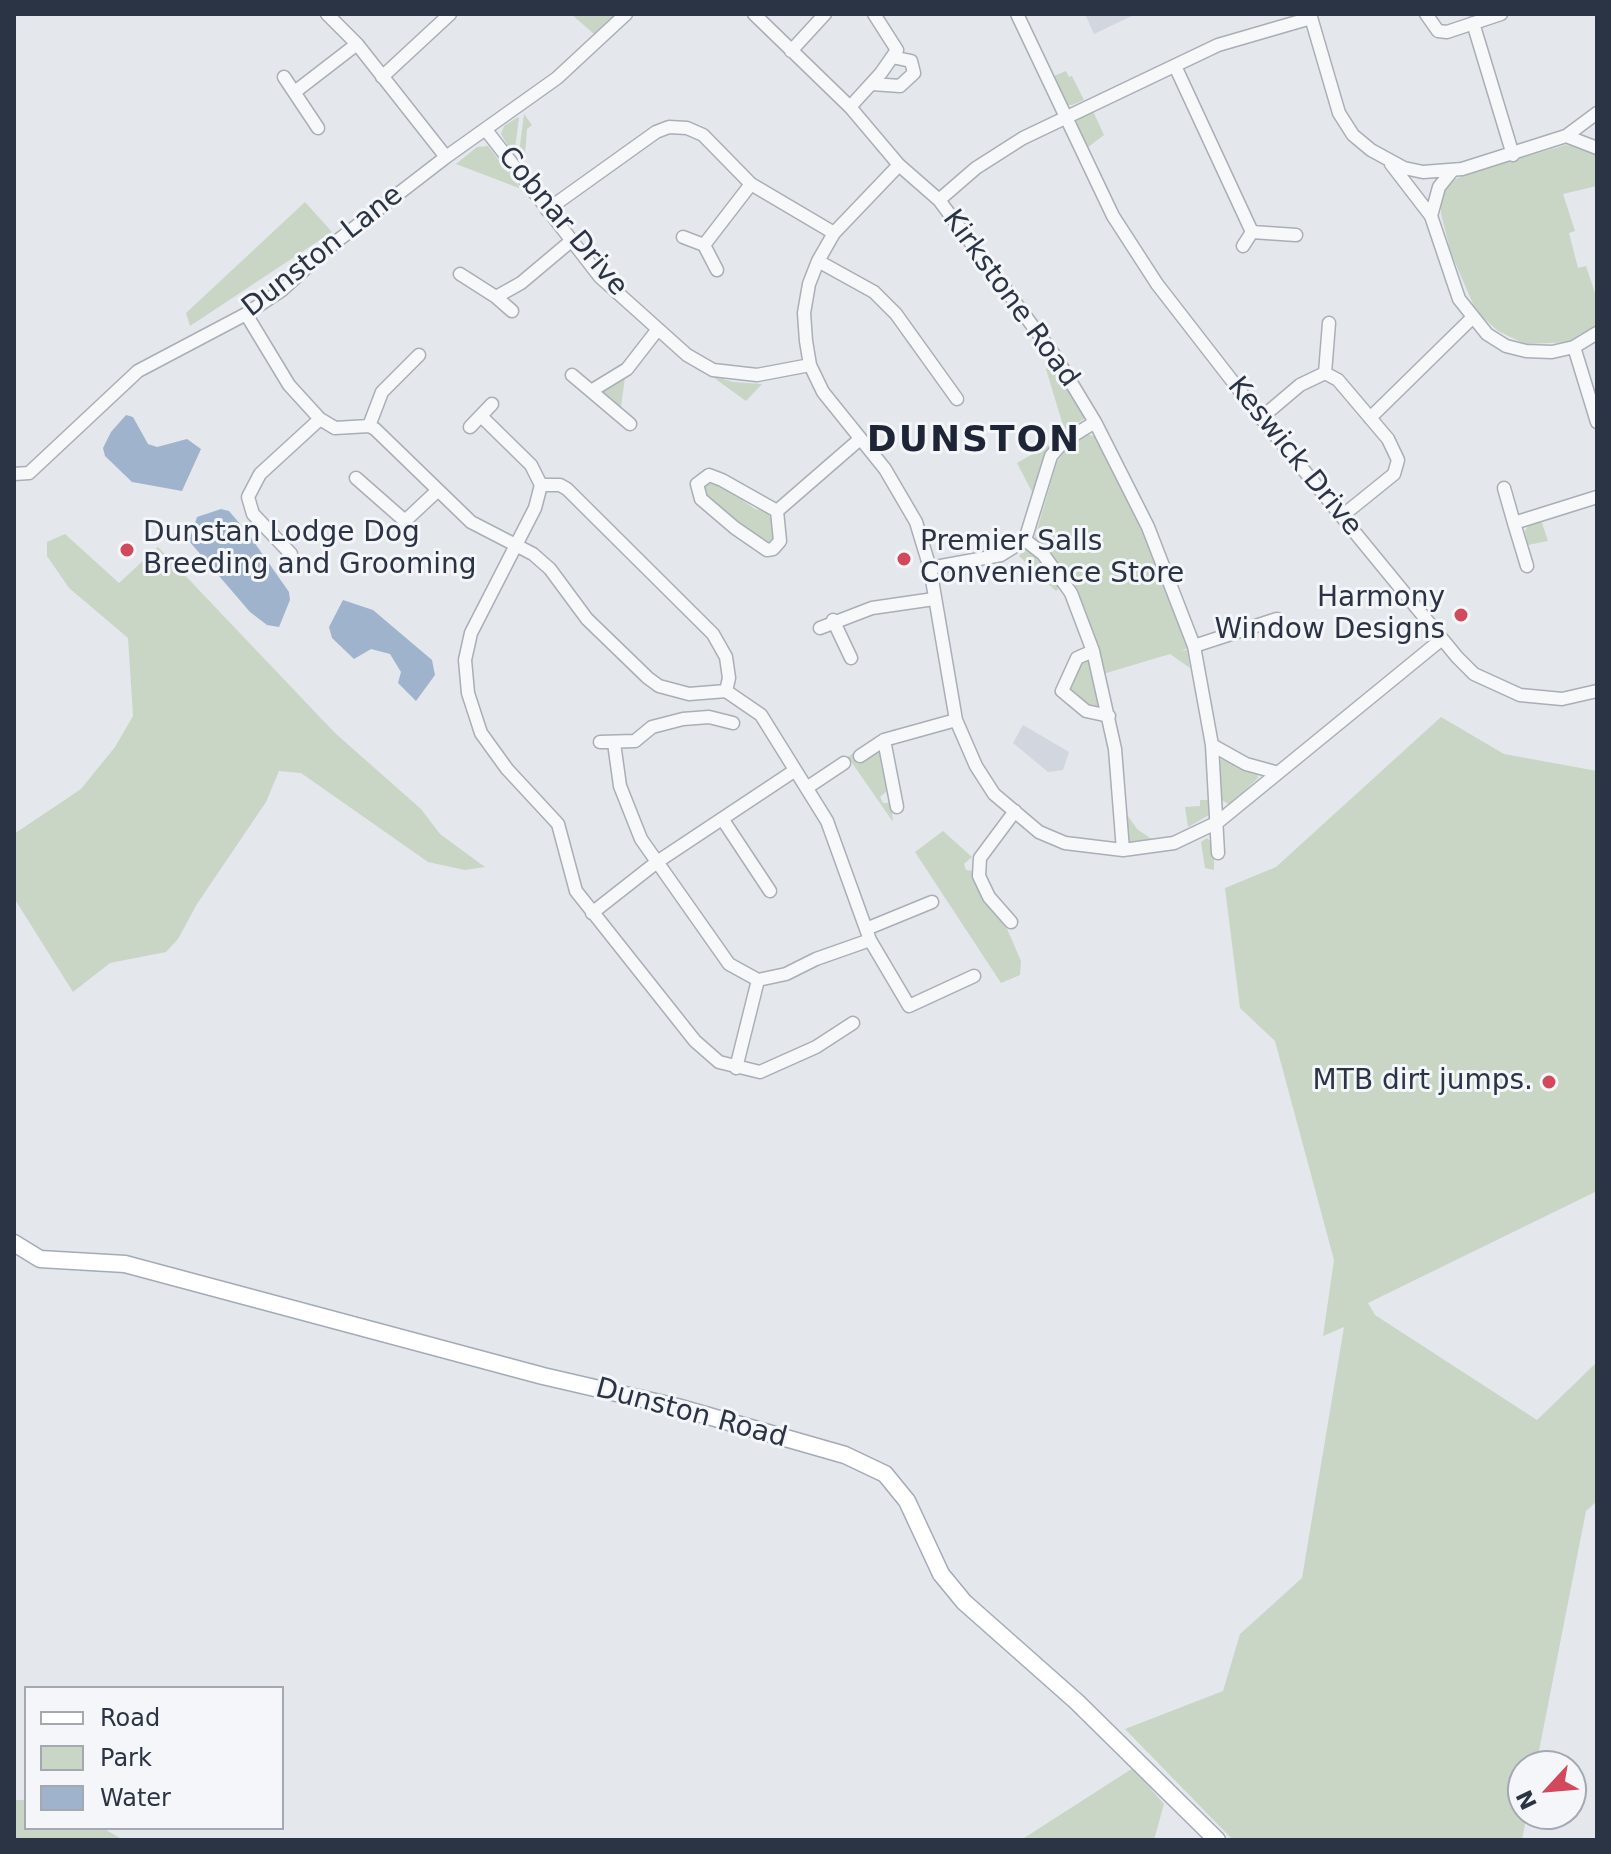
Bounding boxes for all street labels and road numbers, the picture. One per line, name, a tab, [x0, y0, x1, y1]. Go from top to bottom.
street label: Cobnar Drive	[490, 141, 634, 303]
street label: Dunston Lane	[236, 179, 410, 325]
street label: Kirkstone Road	[934, 204, 1086, 394]
street label: Keswick Drive	[1220, 371, 1368, 543]
street label: Dunston Road	[592, 1372, 790, 1456]

